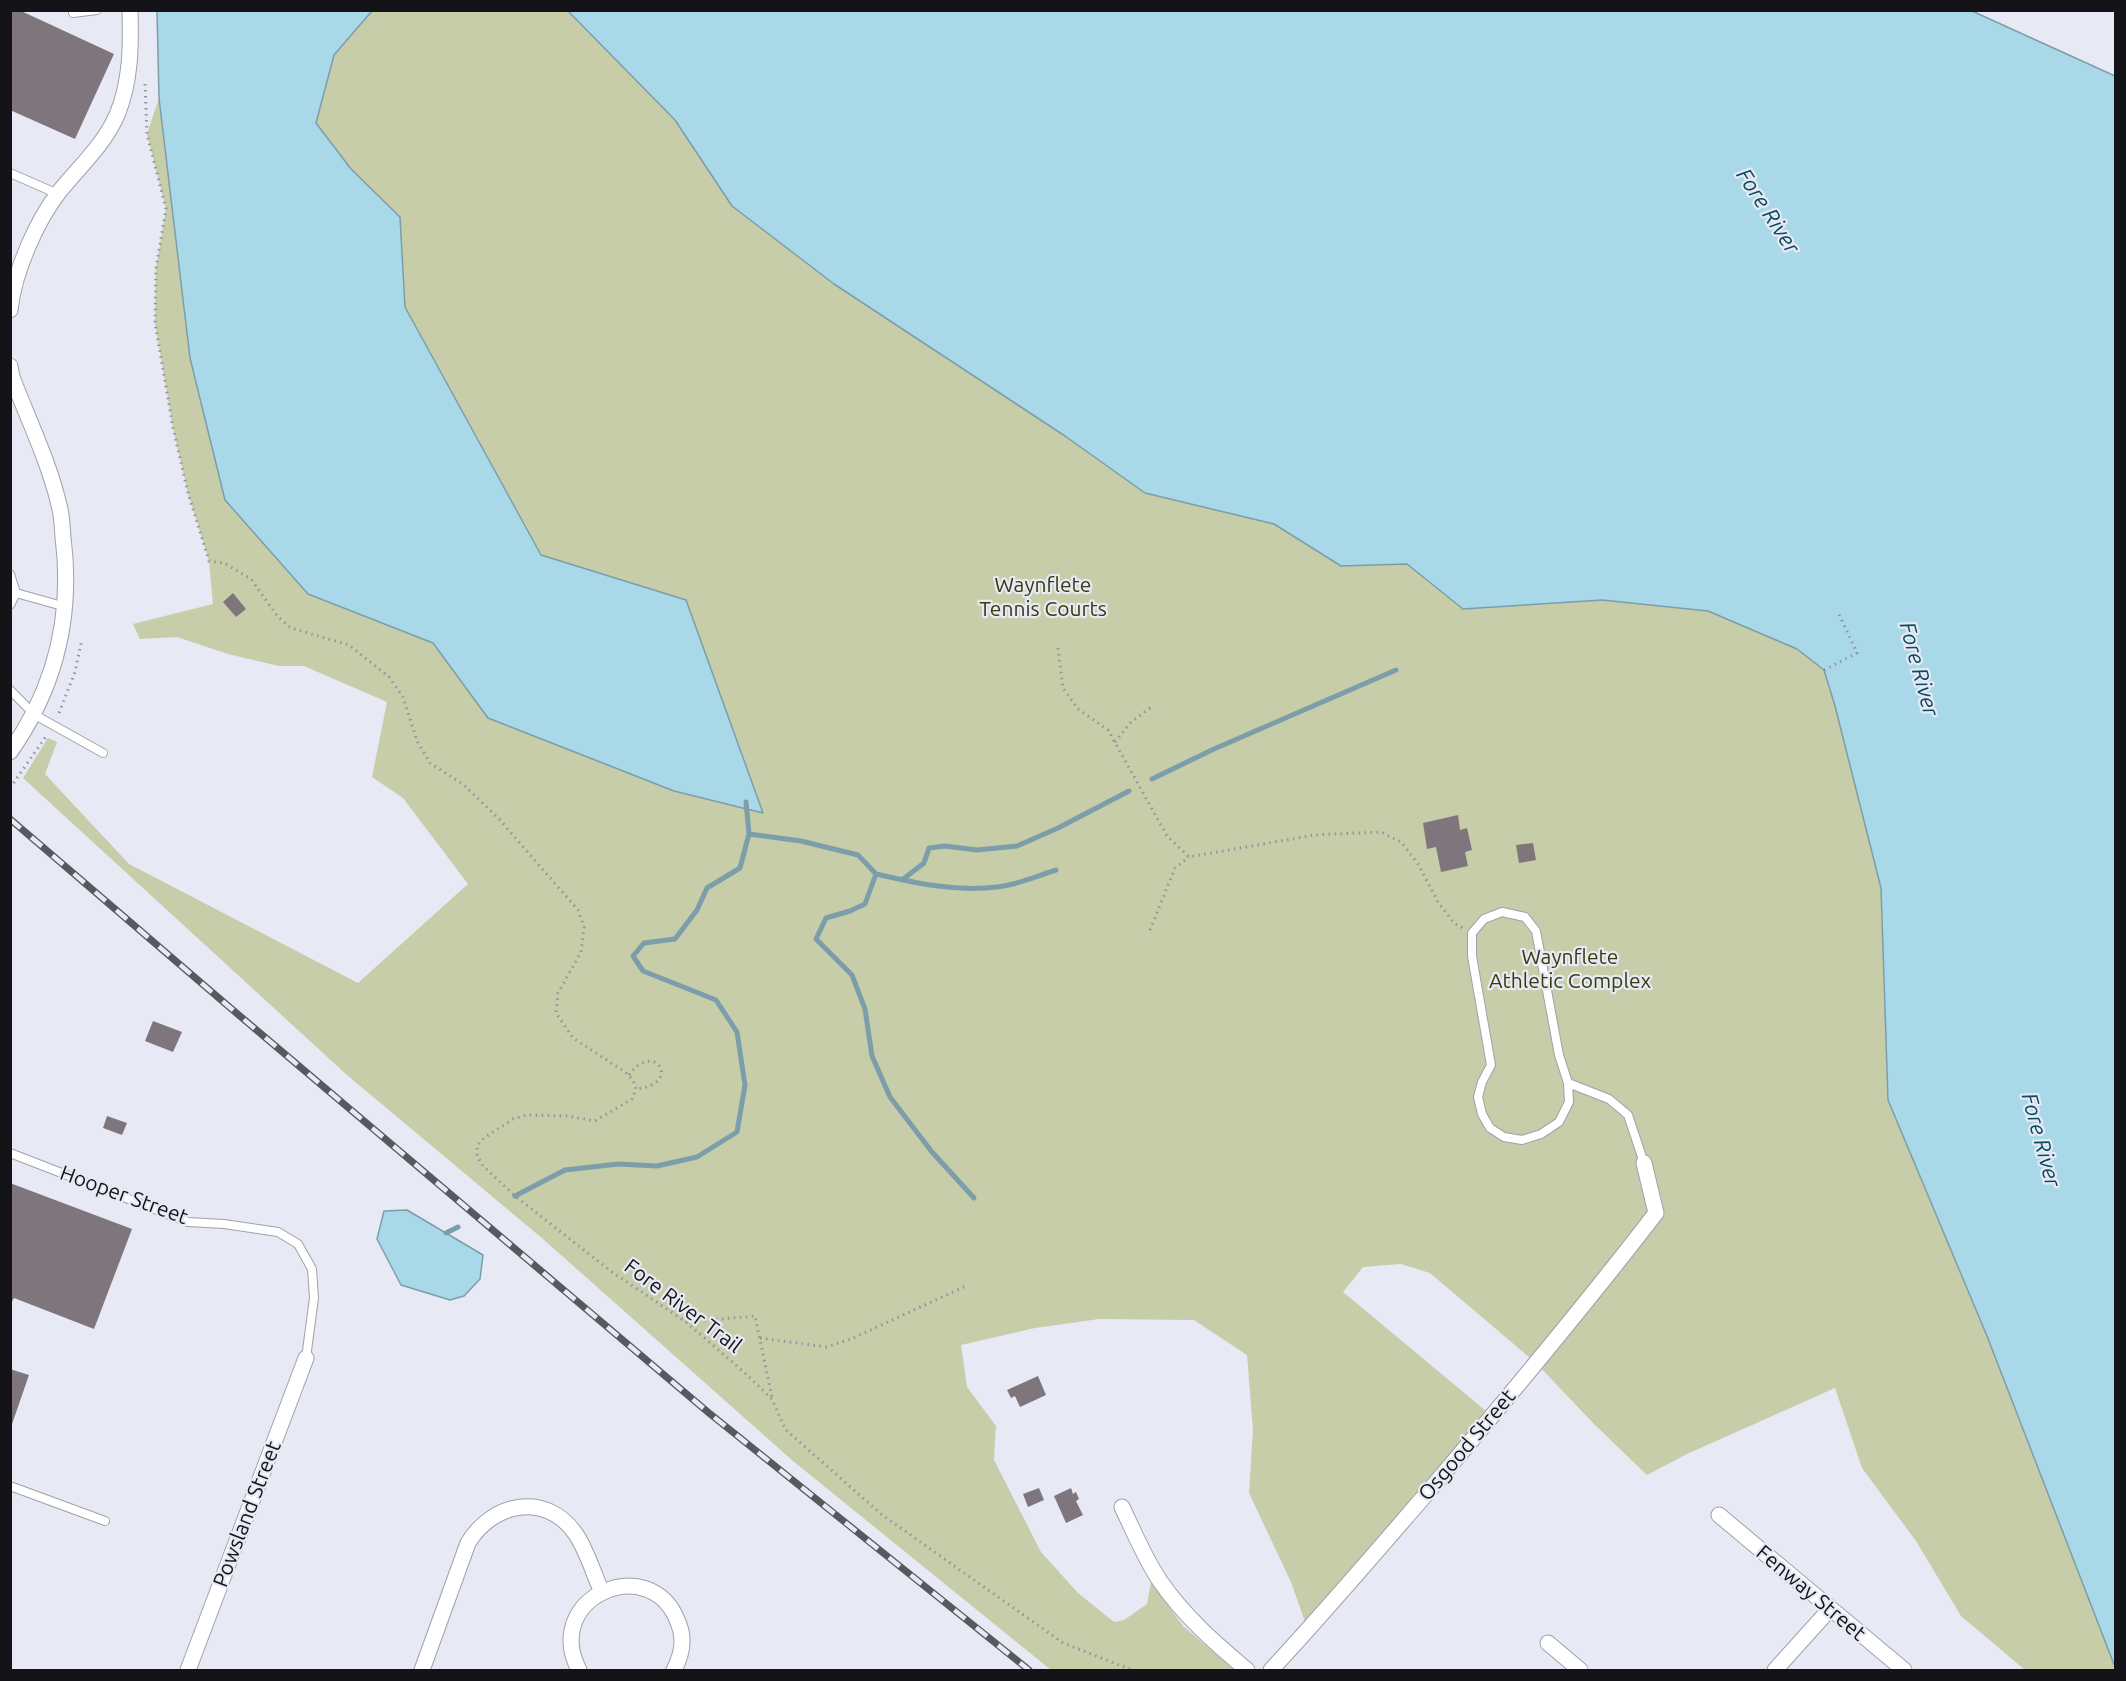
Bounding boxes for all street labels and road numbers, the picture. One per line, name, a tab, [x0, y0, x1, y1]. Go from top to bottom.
street label: Hooper Street	[57, 1160, 191, 1230]
street label: Fore River Trail	[619, 1254, 747, 1358]
street label: Osgood Street	[1413, 1384, 1521, 1506]
street label: Powsland Street	[208, 1438, 286, 1590]
street label: Fenway Street	[1751, 1540, 1871, 1646]

